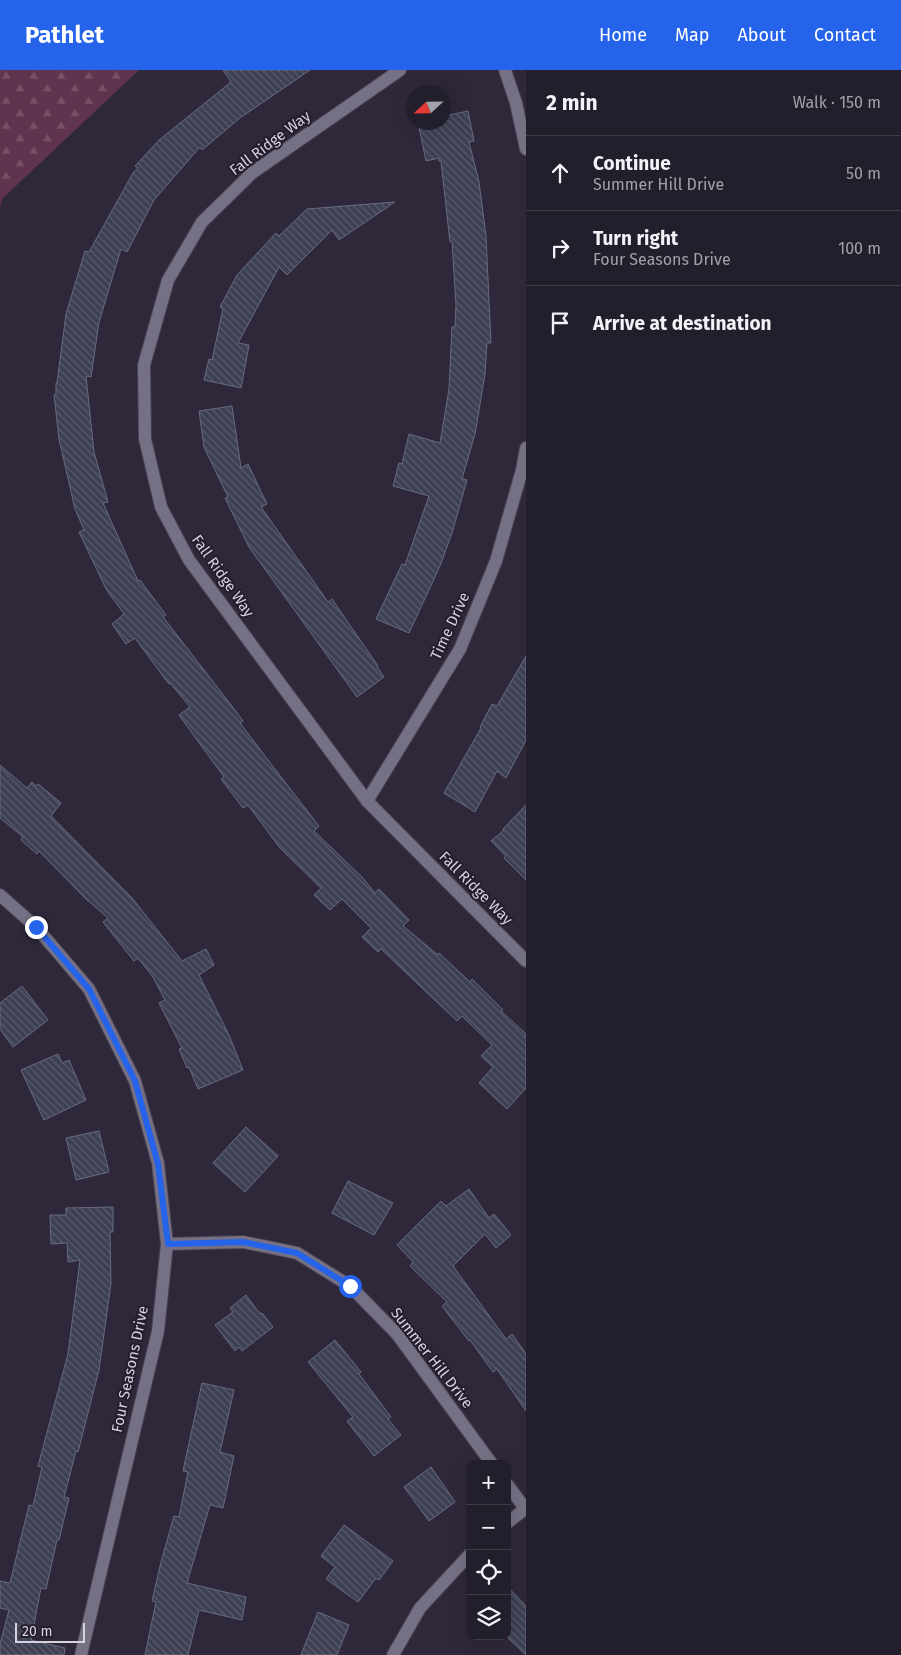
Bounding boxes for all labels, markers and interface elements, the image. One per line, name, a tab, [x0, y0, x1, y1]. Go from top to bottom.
text: Pathlet	[25, 21, 104, 49]
text: Home	[599, 24, 647, 46]
text: Map	[675, 24, 709, 46]
text: About	[737, 24, 786, 46]
text: Contact	[814, 24, 876, 46]
north arrow	[406, 85, 451, 130]
text: 2 min	[546, 90, 598, 116]
text: Walk · 150 m	[793, 93, 881, 112]
street label: Fall Ridge Way	[226, 106, 314, 179]
text: Continue	[593, 152, 671, 175]
icon: ahead	[546, 159, 574, 187]
text: 50 m	[846, 164, 881, 183]
text: Summer Hill Drive	[593, 175, 724, 194]
text: Turn right	[593, 227, 678, 250]
icon: right	[546, 234, 574, 262]
text: 100 m	[838, 239, 881, 258]
text: Four Seasons Drive	[593, 250, 731, 269]
icon: arrive	[546, 309, 574, 337]
text: Arrive at destination	[593, 312, 772, 335]
street label: Fall Ridge Way	[188, 531, 258, 621]
street label: Time Drive	[427, 589, 473, 663]
street label: Fall Ridge Way	[436, 848, 517, 929]
route end	[25, 916, 48, 939]
route start	[339, 1275, 362, 1298]
street label: Four Seasons Drive	[108, 1304, 152, 1434]
street label: Summer Hill Drive	[387, 1304, 477, 1412]
map controls	[466, 1460, 511, 1640]
button: +	[466, 1460, 511, 1505]
button: −	[466, 1505, 511, 1550]
button: locate	[466, 1550, 511, 1595]
button: layers	[466, 1595, 511, 1640]
scale bar	[15, 1620, 85, 1643]
text: 20 m	[22, 1623, 52, 1640]

